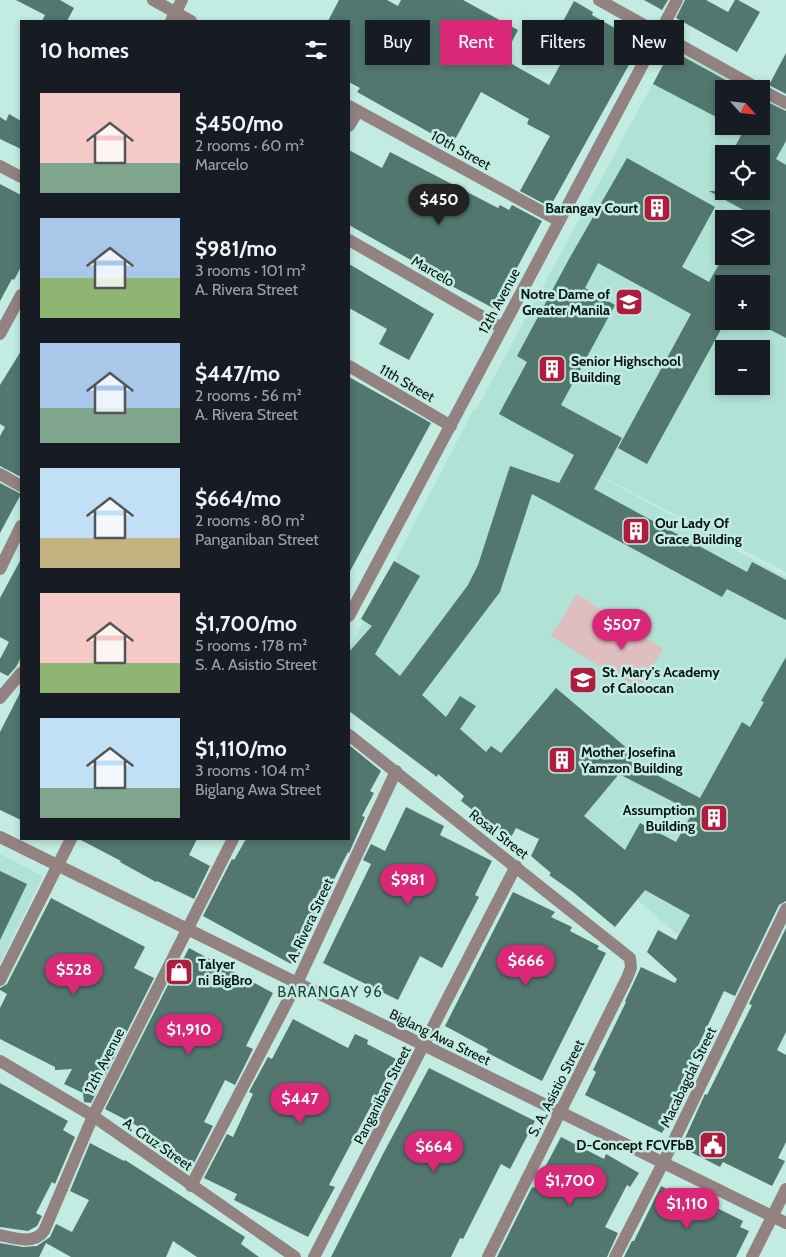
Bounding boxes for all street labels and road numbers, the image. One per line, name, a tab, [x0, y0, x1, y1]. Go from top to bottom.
street label: 10th Street	[428, 126, 494, 174]
street label: Marcelo	[408, 252, 458, 291]
street label: 12th Avenue	[474, 265, 524, 337]
street label: 11th Street	[376, 360, 438, 406]
street label: Rosal Street	[466, 805, 533, 863]
street label: A. Rivera Street	[283, 875, 337, 965]
street label: Biglang Awa Street	[386, 1005, 494, 1069]
street label: Macabagdal Street	[656, 1024, 720, 1130]
street label: 12th Avenue	[80, 1025, 128, 1097]
street label: S. A. Asistio Street	[524, 1036, 588, 1140]
street label: Panganiban Street	[349, 1042, 415, 1147]
street label: A. Cruz Street	[120, 1113, 196, 1175]

